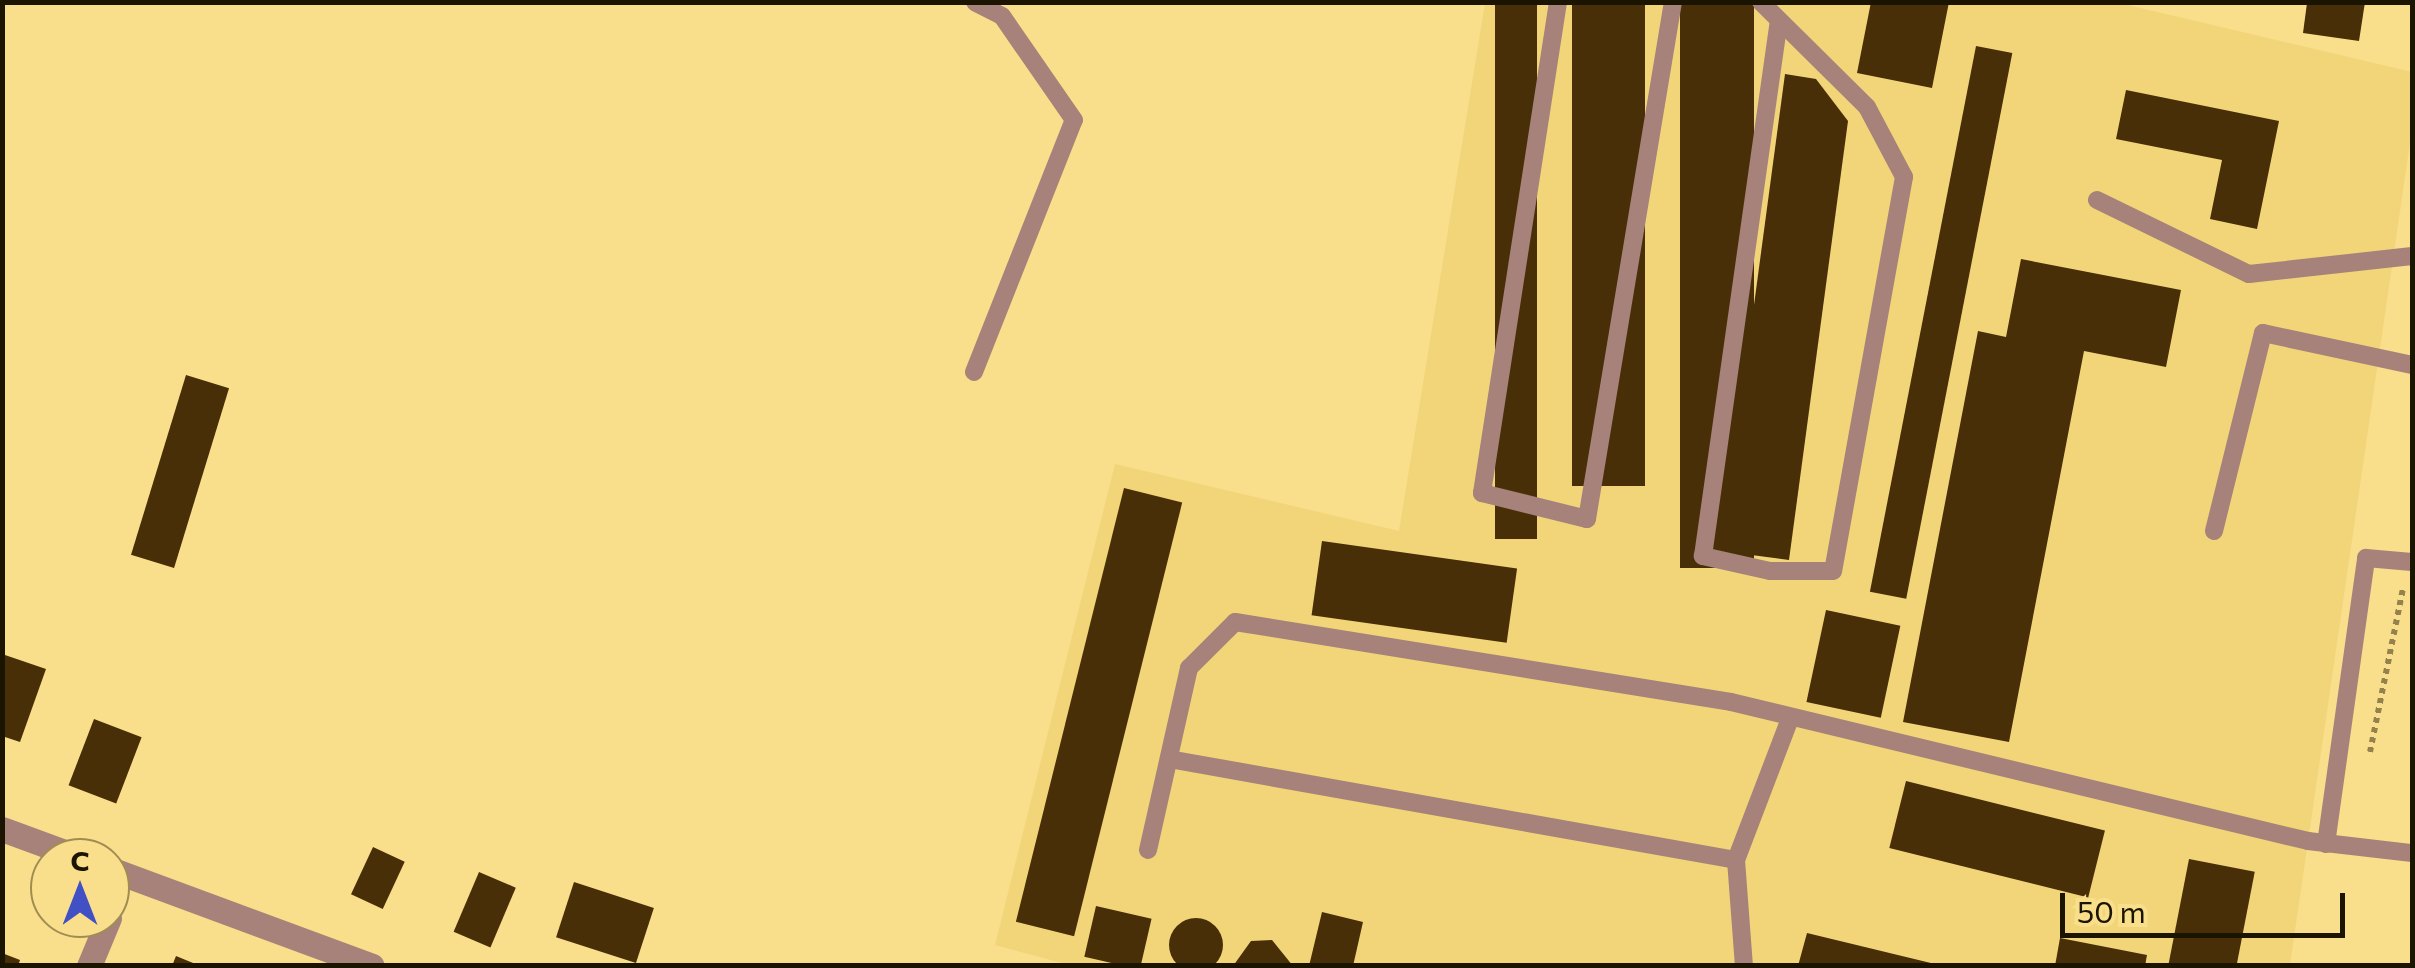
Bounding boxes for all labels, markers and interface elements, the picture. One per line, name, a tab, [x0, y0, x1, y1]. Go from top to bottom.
north arrow	[30, 838, 130, 938]
text: С	[70, 843, 90, 877]
scale bar	[2065, 873, 2350, 935]
text: 50 m	[2077, 892, 2146, 929]

